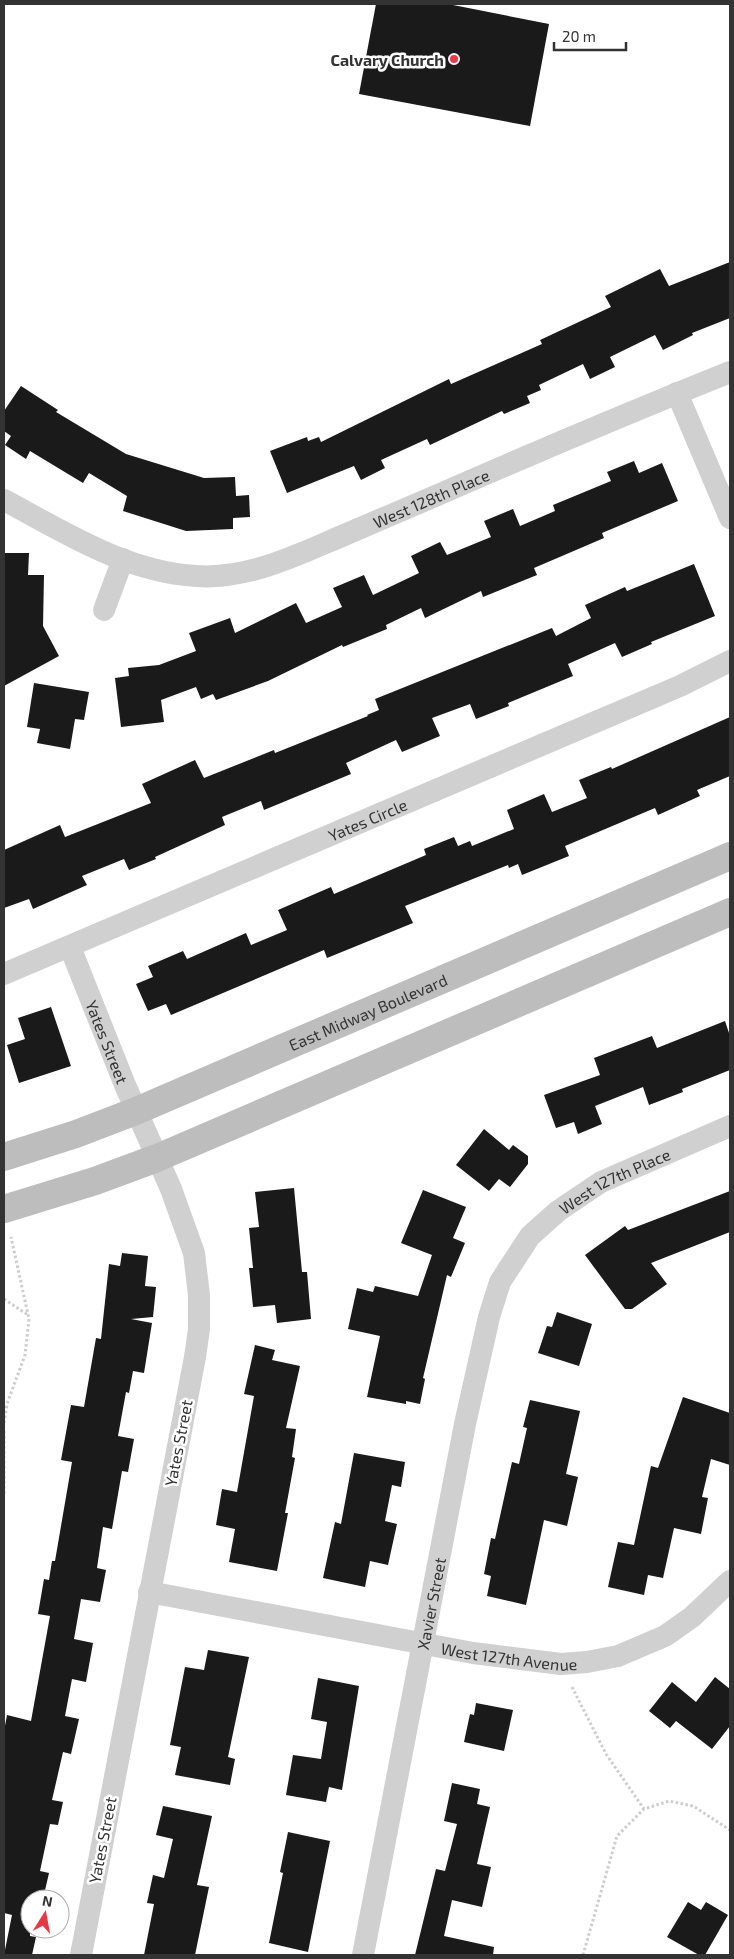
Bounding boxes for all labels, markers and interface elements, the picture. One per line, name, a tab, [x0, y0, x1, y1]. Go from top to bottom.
scale bar	[554, 20, 626, 52]
text: 20 m	[562, 27, 596, 45]
place label: Calvary Church	[331, 50, 444, 70]
marker: Calvary Church	[448, 53, 460, 65]
street label: West 128th Place	[370, 464, 492, 531]
street label: Yates Circle	[325, 794, 410, 844]
street label: East Midway Boulevard	[286, 969, 450, 1054]
street label: Yates Street	[83, 997, 133, 1086]
street label: West 127th Place	[555, 1144, 673, 1217]
street label: Yates Street	[160, 1398, 196, 1488]
street label: Xavier Street	[412, 1556, 449, 1651]
street label: West 127th Avenue	[440, 1638, 578, 1674]
street label: Yates Street	[84, 1795, 120, 1885]
north arrow	[20, 1889, 70, 1939]
text: N	[41, 1891, 54, 1910]

